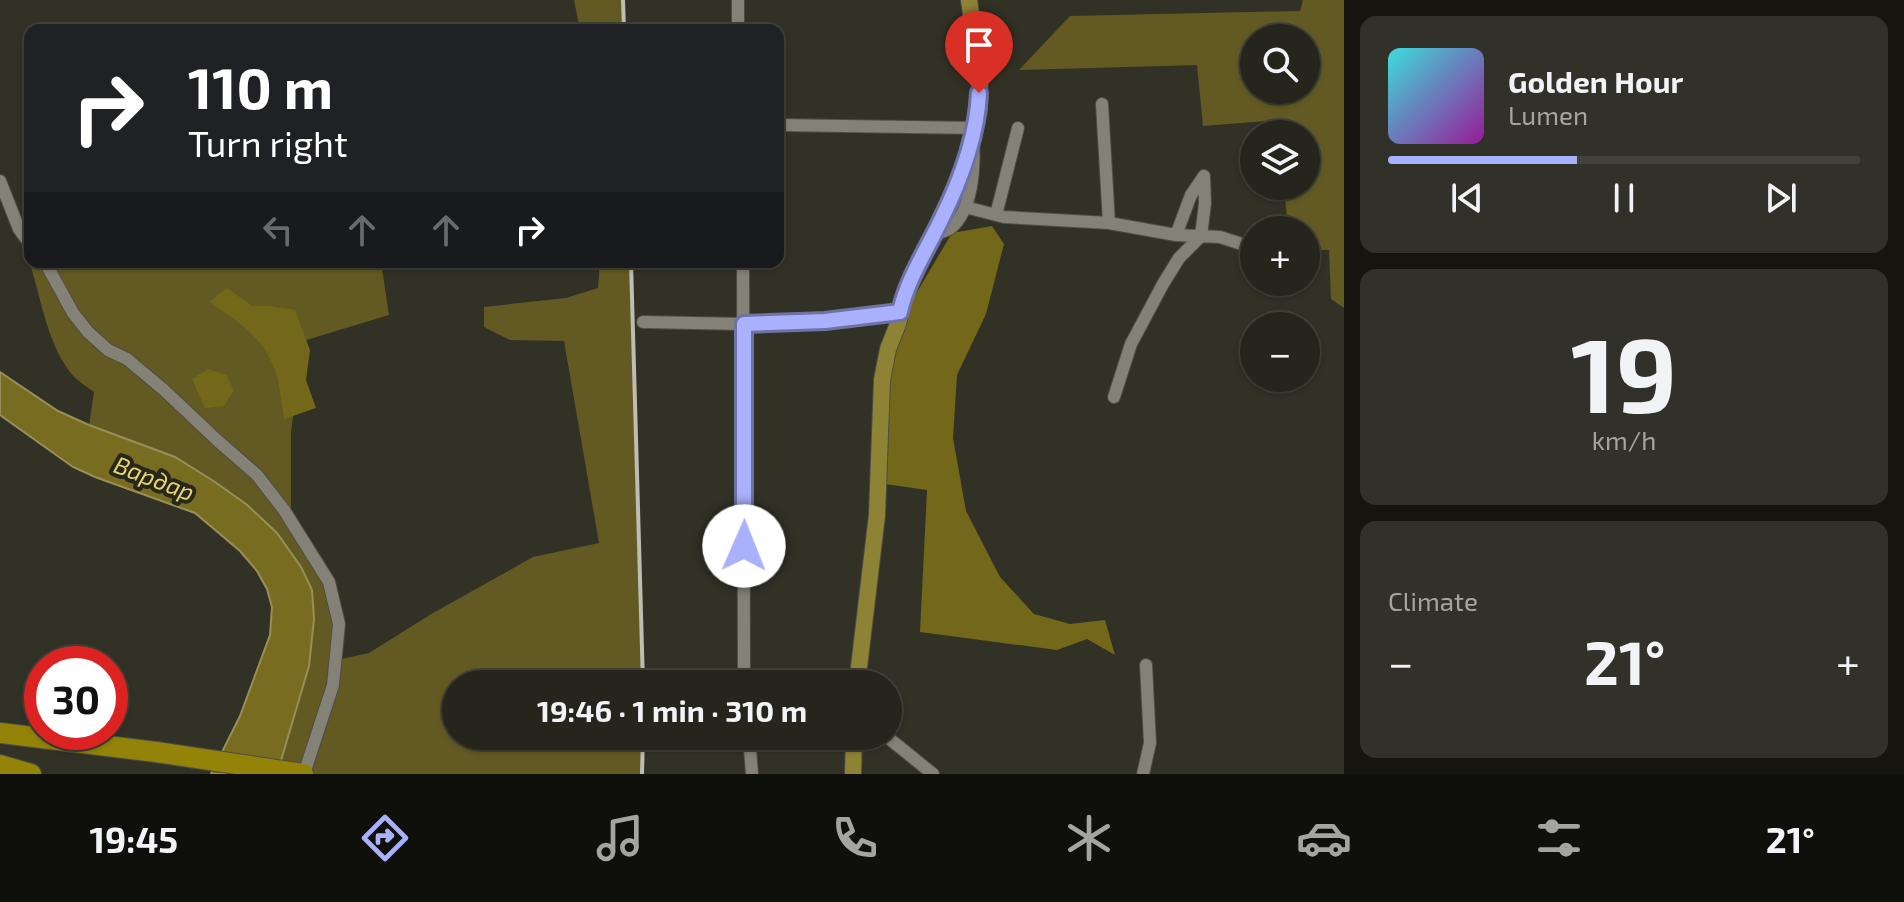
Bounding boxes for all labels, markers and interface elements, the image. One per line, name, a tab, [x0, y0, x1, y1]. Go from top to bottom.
pin	[945, 11, 1013, 93]
icon: arrive	[957, 23, 1001, 67]
map controls	[1240, 24, 1320, 392]
button: search	[1240, 24, 1320, 104]
text: 110 m	[188, 53, 333, 120]
icon: right	[56, 56, 160, 160]
text: Golden Hour	[1508, 63, 1683, 99]
text: Lumen	[1508, 99, 1588, 130]
button: layers	[1240, 120, 1320, 200]
text: Turn right	[188, 121, 348, 164]
icon: previous	[1445, 176, 1489, 220]
icon: pause	[1602, 176, 1646, 220]
icon: next	[1759, 176, 1803, 220]
icon: left	[256, 208, 300, 252]
icon: ahead	[340, 208, 384, 252]
icon: ahead	[424, 208, 468, 252]
icon: right	[508, 208, 552, 252]
button: +	[1240, 216, 1320, 296]
text: 19	[1571, 309, 1677, 434]
button: −	[1240, 312, 1320, 392]
text: km/h	[1592, 424, 1656, 455]
water label: Вардар	[110, 449, 199, 506]
position arrow	[702, 504, 786, 588]
text: Climate	[1388, 585, 1478, 616]
text: 21°	[1584, 625, 1665, 697]
text: −	[1388, 635, 1414, 688]
text: +	[1836, 635, 1860, 688]
speed limit sign: 30	[24, 646, 128, 750]
text: 19:46 · 1 min · 310 m	[537, 692, 807, 728]
icon: directions	[357, 810, 413, 866]
icon: music	[592, 810, 648, 866]
icon: phone	[827, 810, 883, 866]
icon: climate	[1061, 810, 1117, 866]
icon: car	[1296, 810, 1352, 866]
icon: filters	[1531, 810, 1587, 866]
text: 19:45	[89, 817, 178, 860]
text: 21°	[1766, 817, 1815, 860]

